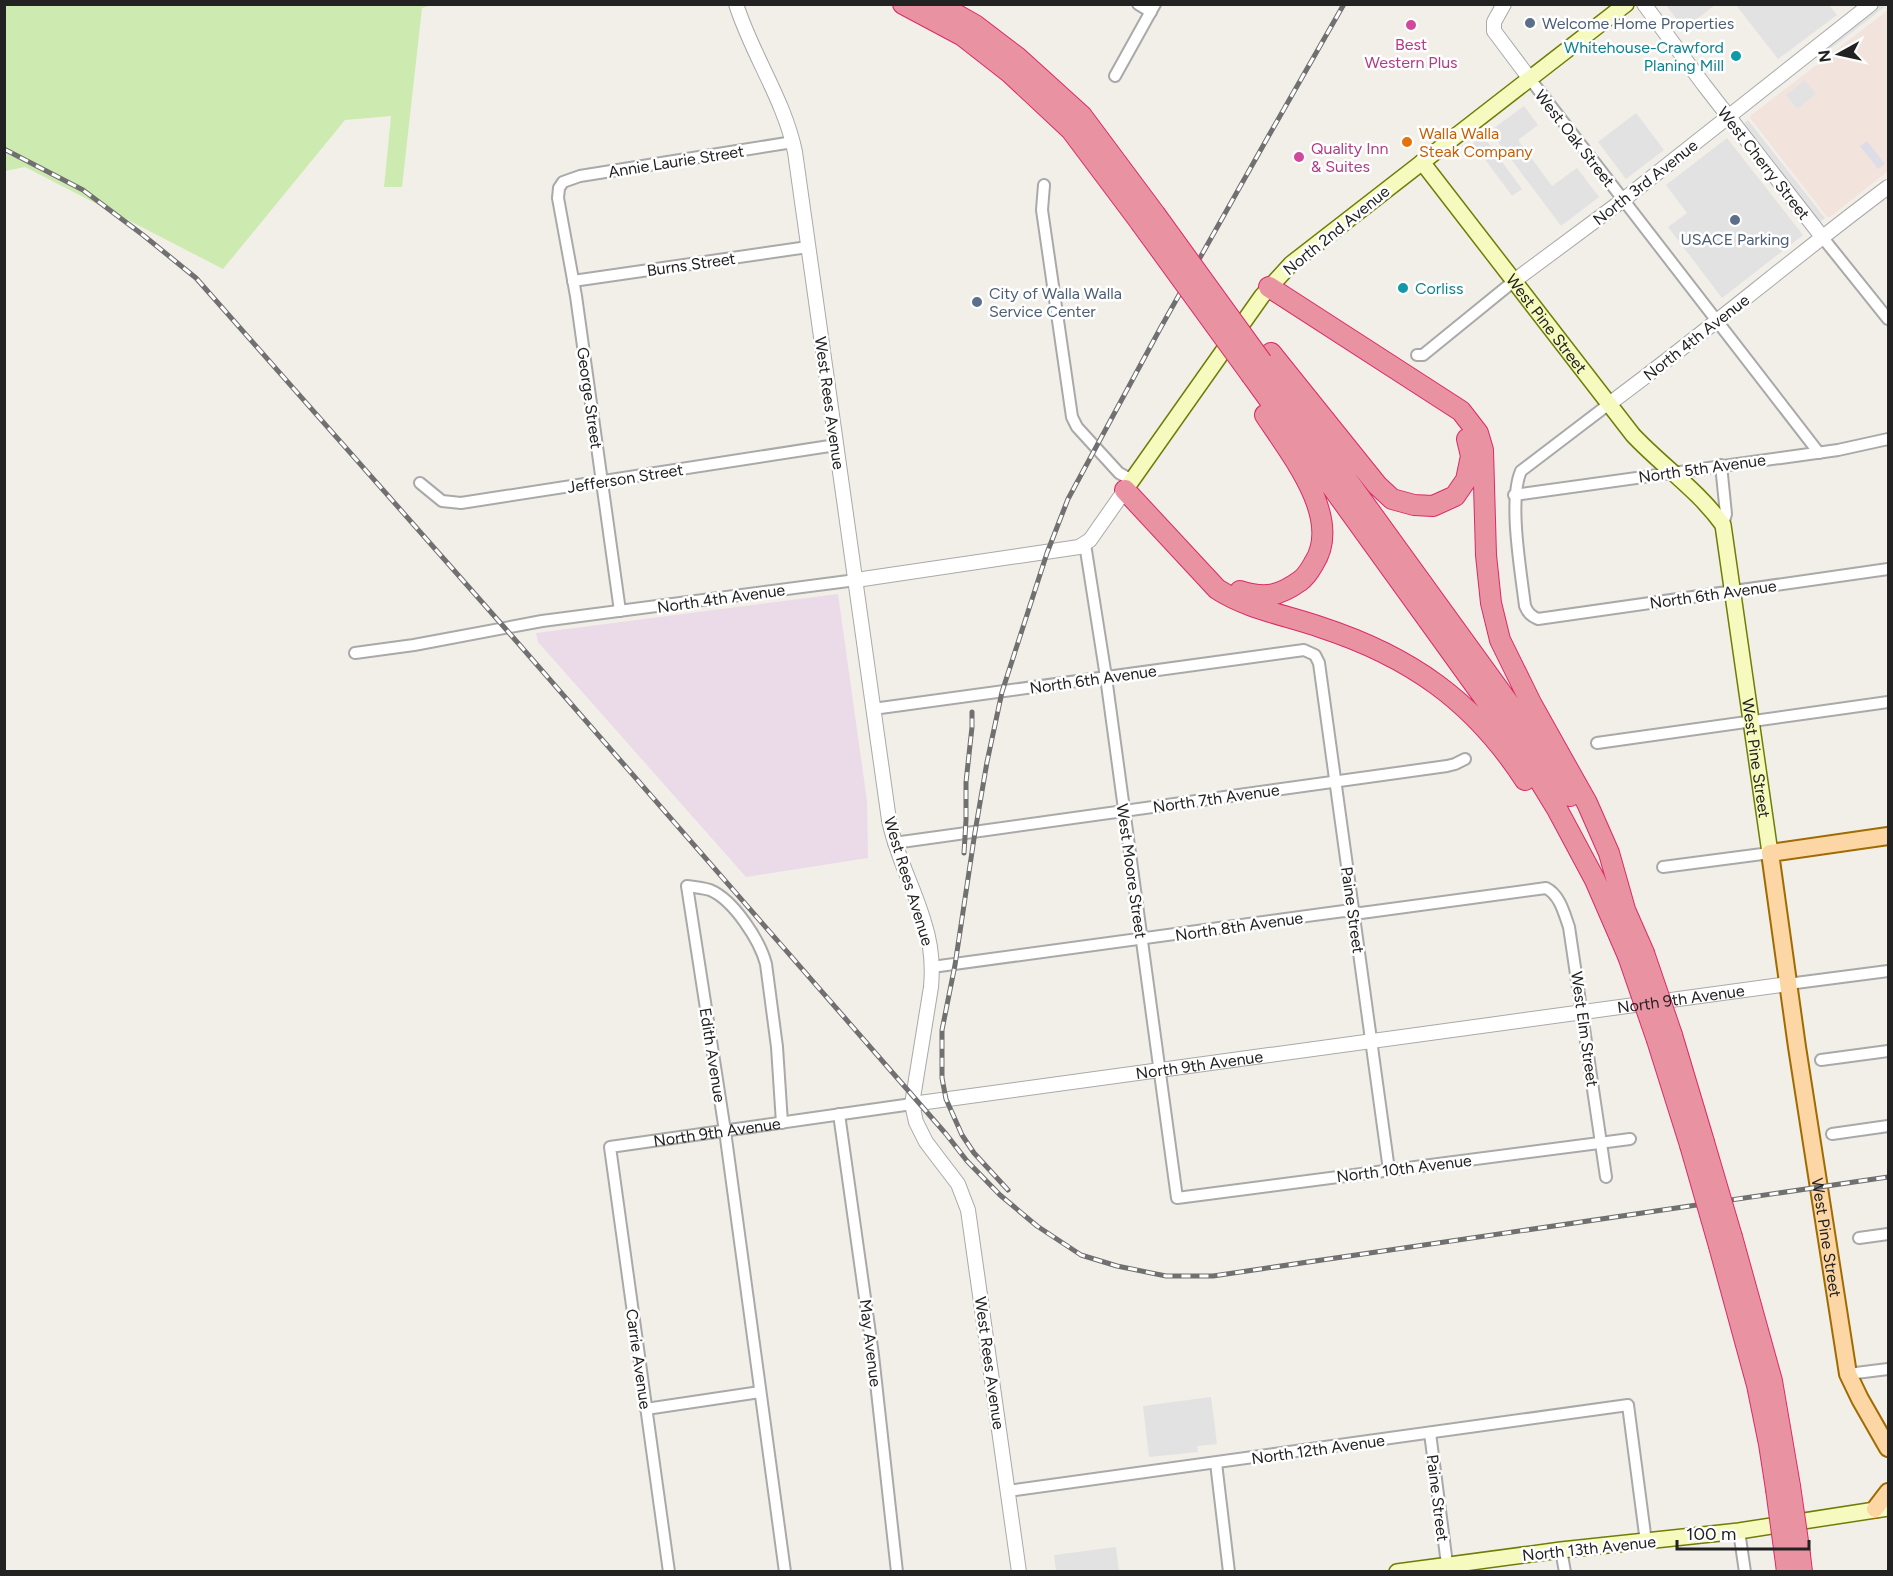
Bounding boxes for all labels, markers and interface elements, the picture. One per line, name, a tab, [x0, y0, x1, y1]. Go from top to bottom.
place label: Welcome Home Properties	[1542, 14, 1734, 33]
marker: Welcome Home Properties	[1523, 16, 1537, 30]
marker: Best Western Plus	[1404, 18, 1418, 32]
north arrow	[1809, 24, 1869, 84]
place label: Best Western Plus	[1364, 35, 1458, 72]
place label: Whitehouse-Crawford Planing Mill	[1564, 38, 1724, 75]
marker: Whitehouse-Crawford Planing Mill	[1729, 49, 1743, 63]
text: N	[1814, 49, 1835, 63]
street label: West Oak Street	[1531, 86, 1618, 191]
street label: West Cherry Street	[1714, 103, 1814, 224]
place label: Walla Walla Steak Company	[1419, 124, 1533, 161]
marker: Walla Walla Steak Company	[1400, 135, 1414, 149]
street label: North 3rd Avenue	[1589, 135, 1702, 229]
place label: Quality Inn & Suites	[1311, 139, 1388, 176]
street label: Annie Laurie Street	[607, 141, 745, 182]
marker: Quality Inn & Suites	[1292, 150, 1306, 164]
street label: North 2nd Avenue	[1279, 182, 1394, 279]
marker: USACE Parking	[1728, 213, 1742, 227]
place label: USACE Parking	[1680, 230, 1790, 249]
street label: Burns Street	[646, 249, 737, 280]
street label: West Pine Street	[1502, 270, 1591, 377]
place label: Corliss	[1415, 279, 1463, 298]
marker: Corliss	[1396, 281, 1410, 295]
place label: City of Walla Walla Service Center	[989, 284, 1122, 321]
street label: North 4th Avenue	[1640, 290, 1753, 385]
marker: City of Walla Walla Service Center	[970, 295, 984, 309]
street label: West Rees Avenue	[811, 335, 848, 471]
street label: George Street	[573, 346, 606, 450]
street label: North 5th Avenue	[1637, 450, 1767, 487]
street label: Jefferson Street	[566, 460, 684, 497]
street label: North 6th Avenue	[1648, 576, 1778, 613]
street label: North 4th Avenue	[656, 580, 787, 617]
street label: North 6th Avenue	[1028, 661, 1158, 698]
street label: West Pine Street	[1738, 697, 1774, 819]
street label: North 7th Avenue	[1152, 780, 1281, 817]
street label: West Moore Street	[1113, 802, 1150, 940]
street label: West Rees Avenue	[880, 814, 937, 948]
street label: Paine Street	[1337, 865, 1368, 955]
street label: North 8th Avenue	[1174, 908, 1304, 945]
street label: West Elm Street	[1567, 970, 1602, 1088]
street label: North 9th Avenue	[1616, 981, 1746, 1017]
street label: Edith Avenue	[696, 1006, 729, 1104]
street label: North 9th Avenue	[1135, 1047, 1264, 1083]
street label: North 9th Avenue	[652, 1114, 782, 1151]
street label: North 10th Avenue	[1335, 1151, 1473, 1186]
street label: West Pine Street	[1808, 1177, 1845, 1299]
street label: West Rees Avenue	[971, 1295, 1008, 1431]
street label: May Avenue	[856, 1298, 885, 1388]
street label: Carrie Avenue	[622, 1308, 655, 1411]
street label: North 12th Avenue	[1250, 1431, 1386, 1468]
street label: Paine Street	[1423, 1454, 1452, 1543]
scale bar	[1677, 1513, 1809, 1551]
text: 100 m	[1686, 1523, 1736, 1545]
street label: North 13th Avenue	[1521, 1532, 1657, 1565]

